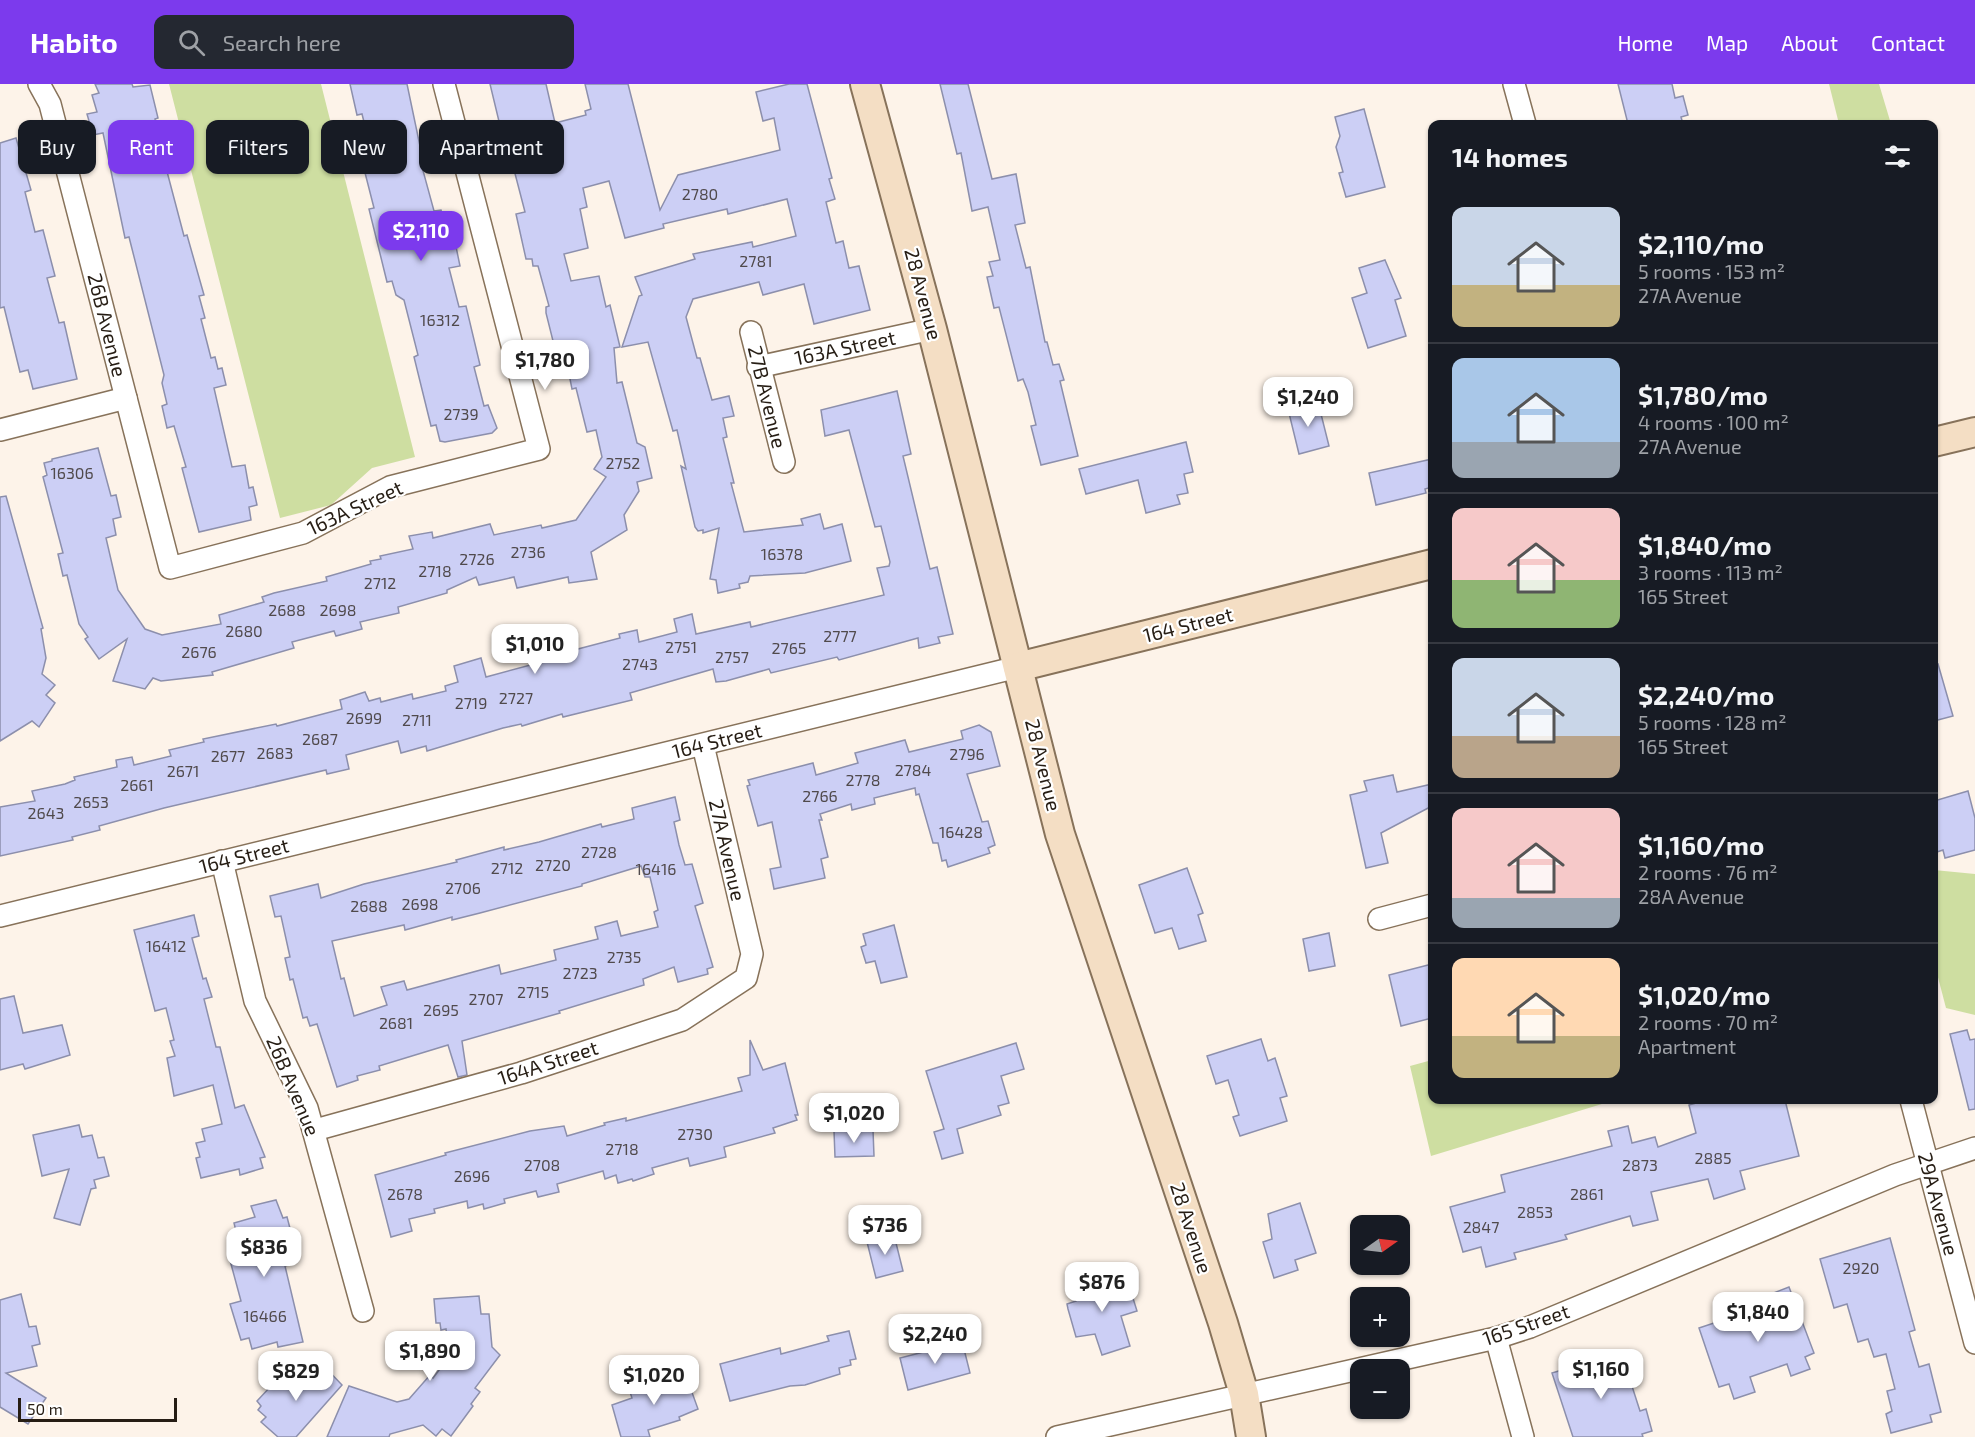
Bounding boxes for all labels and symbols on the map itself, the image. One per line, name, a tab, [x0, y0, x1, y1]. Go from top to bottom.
house number: 2780	[682, 184, 718, 203]
pin: $2,110	[372, 211, 470, 262]
street label: 28 Avenue	[900, 245, 948, 342]
house number: 2781	[739, 251, 773, 270]
street label: 26B Avenue	[83, 270, 132, 379]
house number: 16312	[420, 310, 460, 329]
street label: 163A Street	[792, 325, 898, 369]
pin: $1,780	[496, 340, 594, 391]
street label: 27B Avenue	[744, 343, 792, 451]
pin: $1,240	[1259, 377, 1357, 428]
house number: 2739	[443, 404, 479, 423]
house number: 2752	[606, 453, 640, 472]
house number: 16306	[50, 463, 94, 482]
street label: 163A Street	[303, 474, 406, 540]
house number: 2736	[510, 542, 546, 561]
house number: 16378	[761, 544, 803, 563]
house number: 2726	[459, 549, 495, 568]
house number: 2718	[418, 561, 452, 580]
house number: 2712	[364, 573, 396, 592]
house number: 2688	[268, 600, 306, 619]
house number: 2698	[319, 600, 357, 619]
street label: 164 Street	[1140, 601, 1236, 647]
house number: 2680	[225, 621, 263, 640]
pin: $1,010	[486, 624, 584, 675]
house number: 2777	[823, 626, 857, 645]
house number: 2751	[665, 637, 697, 656]
house number: 2765	[772, 638, 806, 657]
house number: 2676	[181, 642, 217, 661]
house number: 2757	[715, 647, 749, 666]
house number: 2743	[622, 654, 658, 673]
house number: 2727	[499, 688, 533, 707]
house number: 2719	[455, 693, 487, 712]
house number: 2699	[346, 708, 382, 727]
house number: 2711	[402, 710, 432, 729]
street label: 28 Avenue	[1021, 716, 1067, 813]
street label: 164 Street	[669, 717, 765, 763]
house number: 2687	[302, 729, 338, 748]
house number: 2683	[257, 743, 293, 762]
house number: 2796	[949, 744, 985, 763]
house number: 2677	[211, 746, 245, 765]
house number: 2784	[895, 760, 932, 779]
house number: 2671	[167, 761, 199, 780]
house number: 2778	[845, 770, 881, 789]
house number: 2661	[120, 775, 154, 794]
house number: 2766	[802, 786, 838, 805]
house number: 2653	[73, 792, 109, 811]
street label: 27A Avenue	[705, 797, 751, 903]
house number: 2643	[28, 803, 64, 822]
house number: 16428	[939, 822, 983, 841]
street label: 164 Street	[196, 832, 292, 878]
house number: 2728	[581, 842, 617, 861]
house number: 2720	[535, 855, 571, 874]
house number: 2712	[491, 858, 523, 877]
house number: 16416	[636, 859, 676, 878]
house number: 2706	[445, 878, 481, 897]
house number: 2698	[401, 894, 439, 913]
house number: 2688	[350, 896, 388, 915]
house number: 16412	[146, 936, 186, 955]
house number: 2735	[607, 947, 641, 966]
house number: 2723	[562, 963, 598, 982]
house number: 2715	[517, 982, 549, 1001]
house number: 2707	[468, 989, 504, 1008]
house number: 2695	[423, 1000, 459, 1019]
house number: 2681	[379, 1013, 413, 1032]
street label: 26B Avenue	[262, 1032, 326, 1139]
street label: 164A Street	[495, 1034, 601, 1089]
pin: $1,020	[805, 1093, 903, 1144]
house number: 2730	[677, 1124, 713, 1143]
house number: 2718	[605, 1139, 639, 1158]
house number: 2885	[1695, 1148, 1732, 1167]
street label: 29A Avenue	[1914, 1150, 1964, 1258]
house number: 2708	[524, 1155, 560, 1174]
house number: 2873	[1622, 1155, 1658, 1174]
house number: 2696	[454, 1166, 490, 1185]
street label: 28 Avenue	[1166, 1179, 1218, 1276]
house number: 2678	[387, 1184, 423, 1203]
house number: 2861	[1570, 1184, 1604, 1203]
house number: 2853	[1517, 1202, 1553, 1221]
pin: $736	[849, 1205, 921, 1256]
north arrow	[1350, 1215, 1410, 1275]
house number: 2847	[1463, 1217, 1499, 1236]
pin: $836	[228, 1227, 300, 1278]
house number: 2920	[1843, 1258, 1879, 1277]
pin: $876	[1066, 1262, 1138, 1313]
pin: $1,840	[1709, 1292, 1807, 1343]
street label: 165 Street	[1479, 1298, 1573, 1350]
house number: 16466	[243, 1306, 287, 1325]
pin: $2,240	[886, 1314, 984, 1365]
pin: $1,890	[381, 1331, 479, 1382]
pin: $1,160	[1552, 1349, 1650, 1400]
pin: $829	[260, 1351, 332, 1402]
pin: $1,020	[605, 1355, 703, 1406]
scale bar	[18, 1395, 177, 1422]

